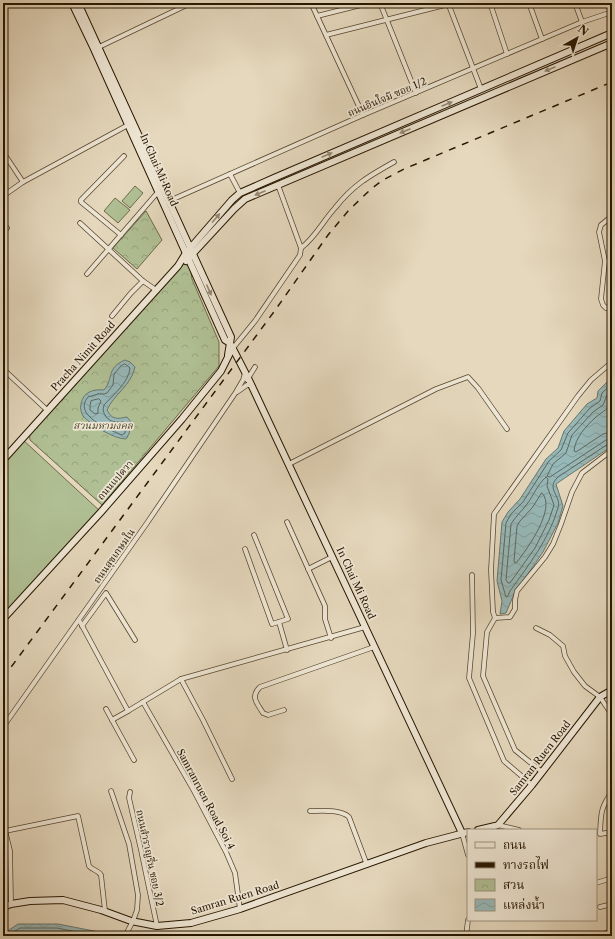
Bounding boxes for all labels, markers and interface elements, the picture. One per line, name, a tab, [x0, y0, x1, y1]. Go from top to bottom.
north arrow	[557, 18, 597, 58]
text: N	[575, 22, 592, 39]
one-way arrow	[544, 67, 556, 73]
street label: ถนนอินใจมี ซอย 1/2	[345, 74, 429, 119]
one-way arrow	[441, 101, 452, 107]
one-way arrow	[399, 128, 410, 134]
street label: In Chai Mi Road	[137, 132, 181, 208]
one-way arrow	[321, 152, 333, 158]
one-way arrow	[254, 190, 265, 196]
one-way arrow	[211, 213, 220, 224]
one-way arrow	[206, 284, 212, 296]
street label: Pracha Nimit Road	[48, 318, 118, 394]
park label: สวนมหามงคล	[73, 419, 134, 432]
street label: ถนนแปดวา	[94, 457, 136, 503]
street label: ถนนสุขเกษมใน	[89, 525, 139, 587]
street label: In Chai Mi Road	[334, 545, 378, 621]
street label: Samran Ruen Road	[507, 718, 573, 798]
street label: Samranruen Road Soi 4	[174, 746, 238, 852]
street label: ถนนสำราญรื่น ซอย 3/2	[133, 808, 168, 908]
legend	[467, 829, 597, 921]
text: ถนน	[503, 837, 526, 852]
text: ทางรถไฟ	[503, 856, 549, 872]
text: สวน	[503, 877, 525, 892]
street label: Samran Ruen Road	[189, 878, 281, 918]
text: แหล่งน้ำ	[503, 896, 545, 912]

